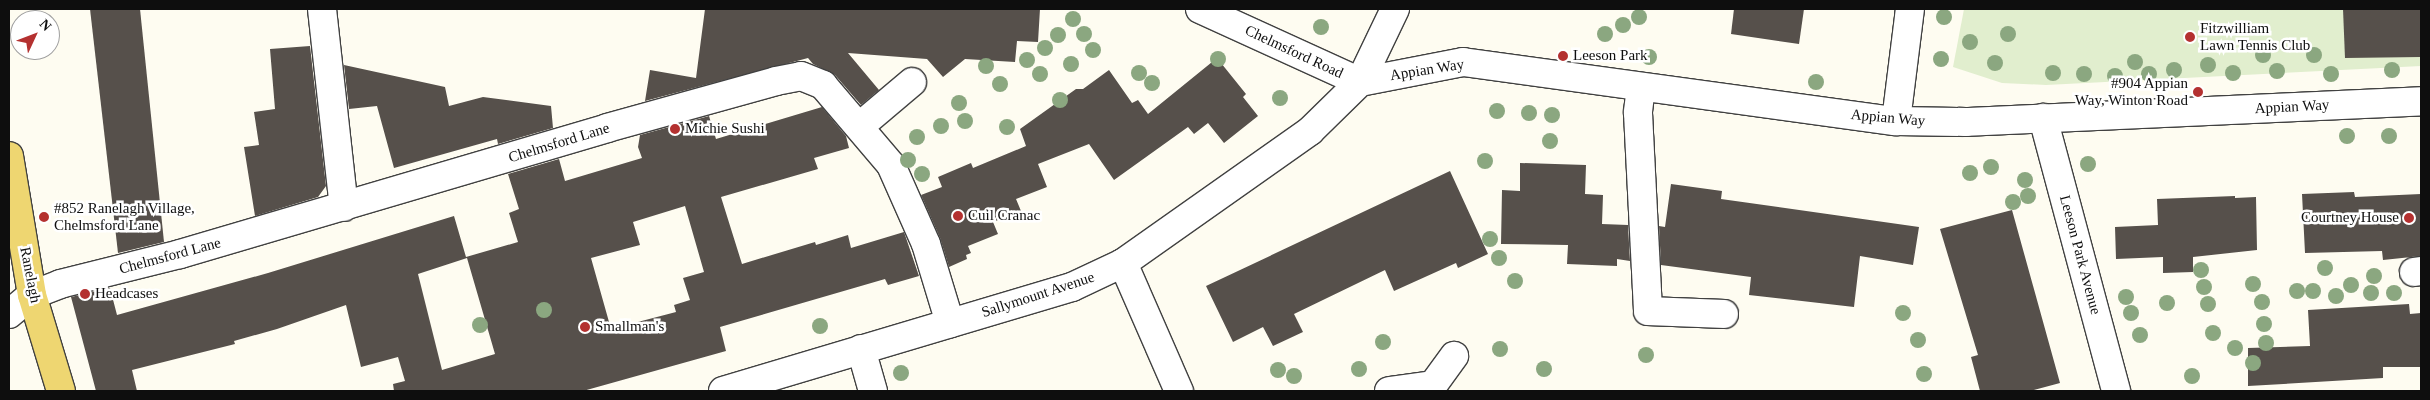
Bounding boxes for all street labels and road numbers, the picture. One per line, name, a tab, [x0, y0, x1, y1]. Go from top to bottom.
street label: Chelmsford Road	[1242, 21, 1346, 83]
street label: Appian Way	[1389, 55, 1465, 85]
street label: Appian Way	[2254, 96, 2330, 118]
street label: Appian Way	[1850, 106, 1926, 130]
street label: Chelmsford Lane	[506, 119, 612, 167]
street label: Leeson Park Avenue	[2055, 193, 2105, 317]
street label: Chelmsford Lane	[117, 234, 223, 278]
street label: Ranelagh	[16, 245, 44, 305]
street label: Sallymount Avenue	[979, 268, 1097, 322]

